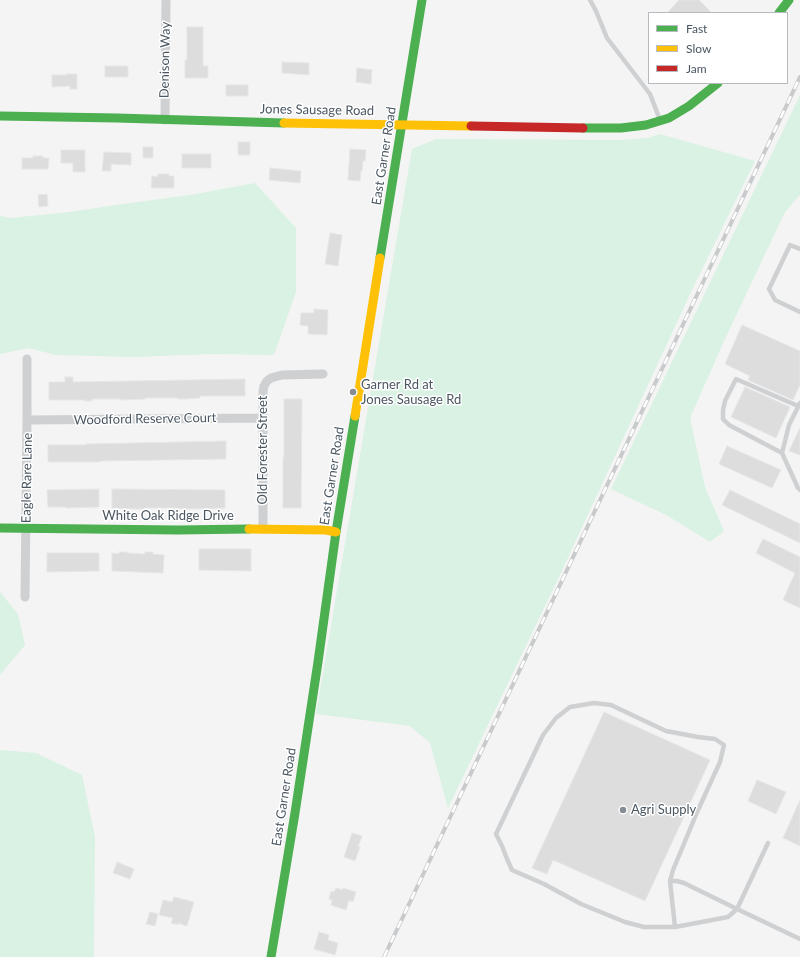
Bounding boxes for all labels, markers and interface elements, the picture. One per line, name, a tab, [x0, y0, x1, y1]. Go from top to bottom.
legend	[648, 12, 788, 84]
text: Fast	[686, 21, 707, 36]
street label: Denison Way	[157, 22, 173, 98]
text: Slow	[686, 41, 711, 56]
text: Jam	[686, 61, 707, 76]
street label: Jones Sausage Road	[260, 101, 374, 119]
street label: East Garner Road	[369, 106, 399, 206]
place label: Garner Rd at Jones Sausage Rd	[361, 377, 461, 408]
marker: Garner Rd at Jones Sausage Rd	[348, 387, 358, 397]
street label: Old Forester Street	[255, 396, 271, 504]
street label: Woodford Reserve Court	[74, 410, 216, 428]
street label: East Garner Road	[317, 426, 347, 526]
street label: Eagle Rare Lane	[18, 433, 36, 523]
street label: White Oak Ridge Drive	[102, 508, 234, 524]
street label: East Garner Road	[269, 747, 299, 847]
place label: Agri Supply	[631, 802, 696, 818]
marker: Agri Supply	[618, 805, 628, 815]

